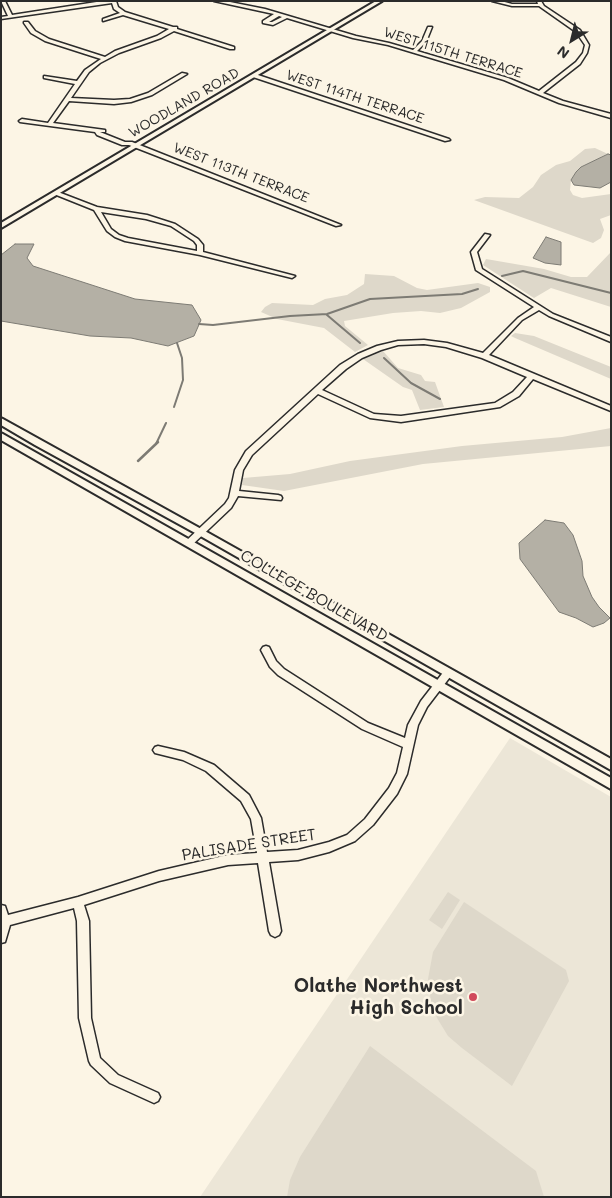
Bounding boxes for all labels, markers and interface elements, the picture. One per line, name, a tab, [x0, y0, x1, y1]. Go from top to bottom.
north arrow	[547, 15, 597, 65]
street label: WEST 115TH TERRACE	[382, 24, 524, 82]
text: N	[553, 42, 573, 63]
street label: WOODLAND ROAD	[126, 64, 242, 142]
street label: WEST 114TH TERRACE	[284, 67, 426, 127]
street label: WEST 113TH TERRACE	[171, 139, 311, 207]
street label: COLLEGE BOULEVARD	[237, 546, 391, 646]
street label: PALISADE STREET	[180, 825, 318, 865]
place label: Olathe Northwest High School	[294, 975, 463, 1019]
marker: Olathe Northwest High School	[467, 991, 479, 1003]

